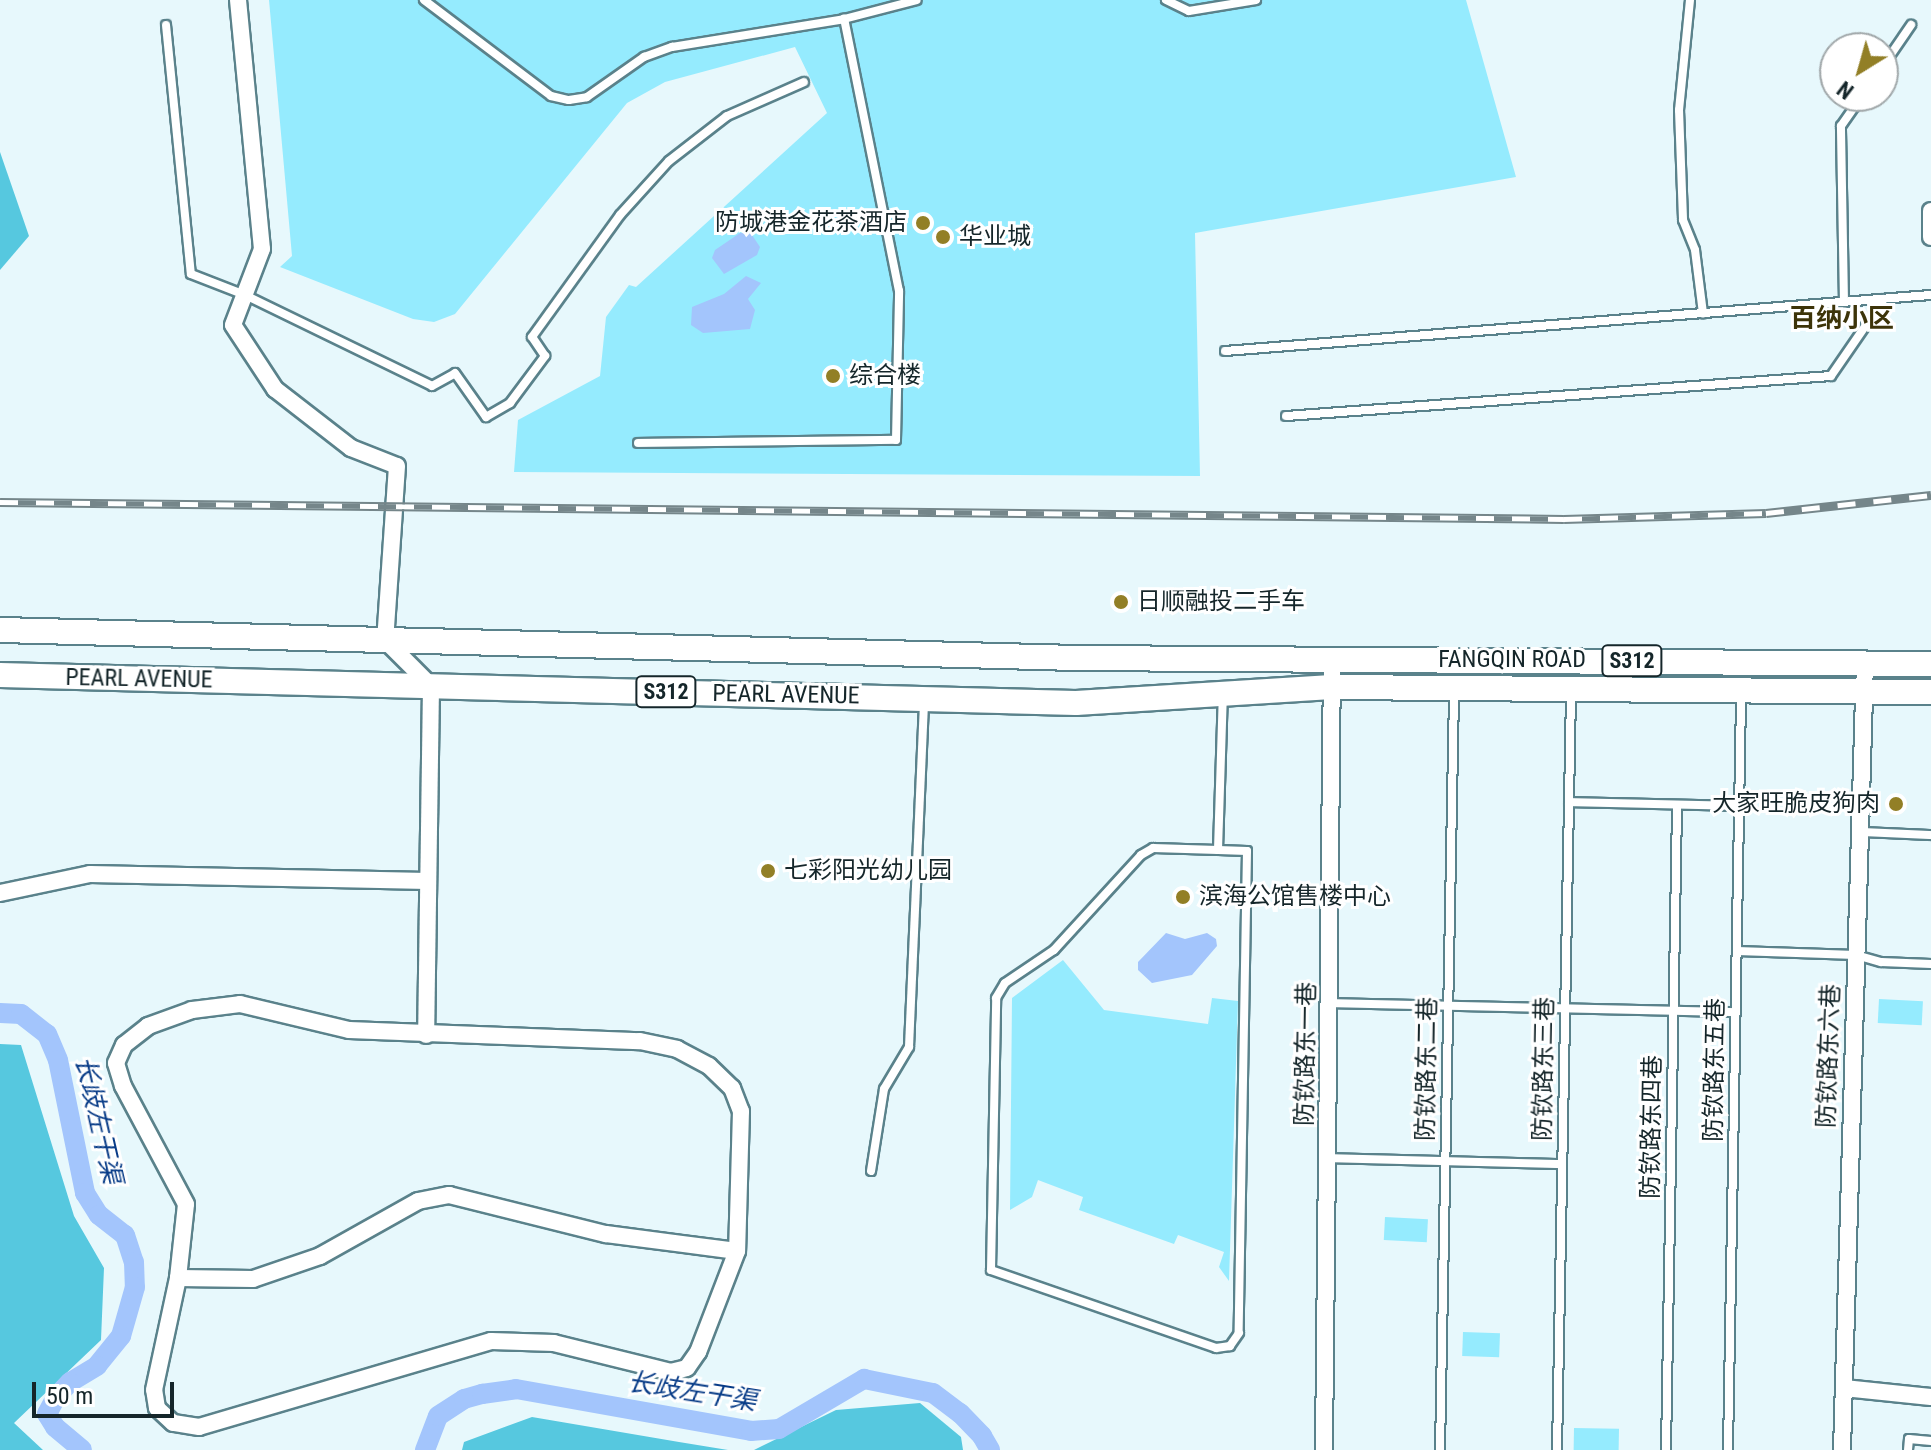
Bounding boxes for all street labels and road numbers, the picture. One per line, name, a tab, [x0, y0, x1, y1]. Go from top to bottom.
road number: S312	[1600, 643, 1664, 679]
street label: FANGQIN ROAD	[1438, 646, 1586, 674]
street label: PEARL AVENUE	[65, 663, 213, 695]
road number: S312	[634, 674, 698, 710]
street label: PEARL AVENUE	[712, 679, 860, 711]
street label: 防钦路东一巷	[1290, 982, 1322, 1126]
street label: 防钦路东六巷	[1812, 984, 1846, 1128]
street label: 防钦路东二巷	[1411, 997, 1443, 1141]
street label: 防钦路东三巷	[1528, 997, 1560, 1141]
street label: 防钦路东五巷	[1699, 998, 1731, 1142]
street label: 防钦路东四巷	[1636, 1055, 1668, 1199]

